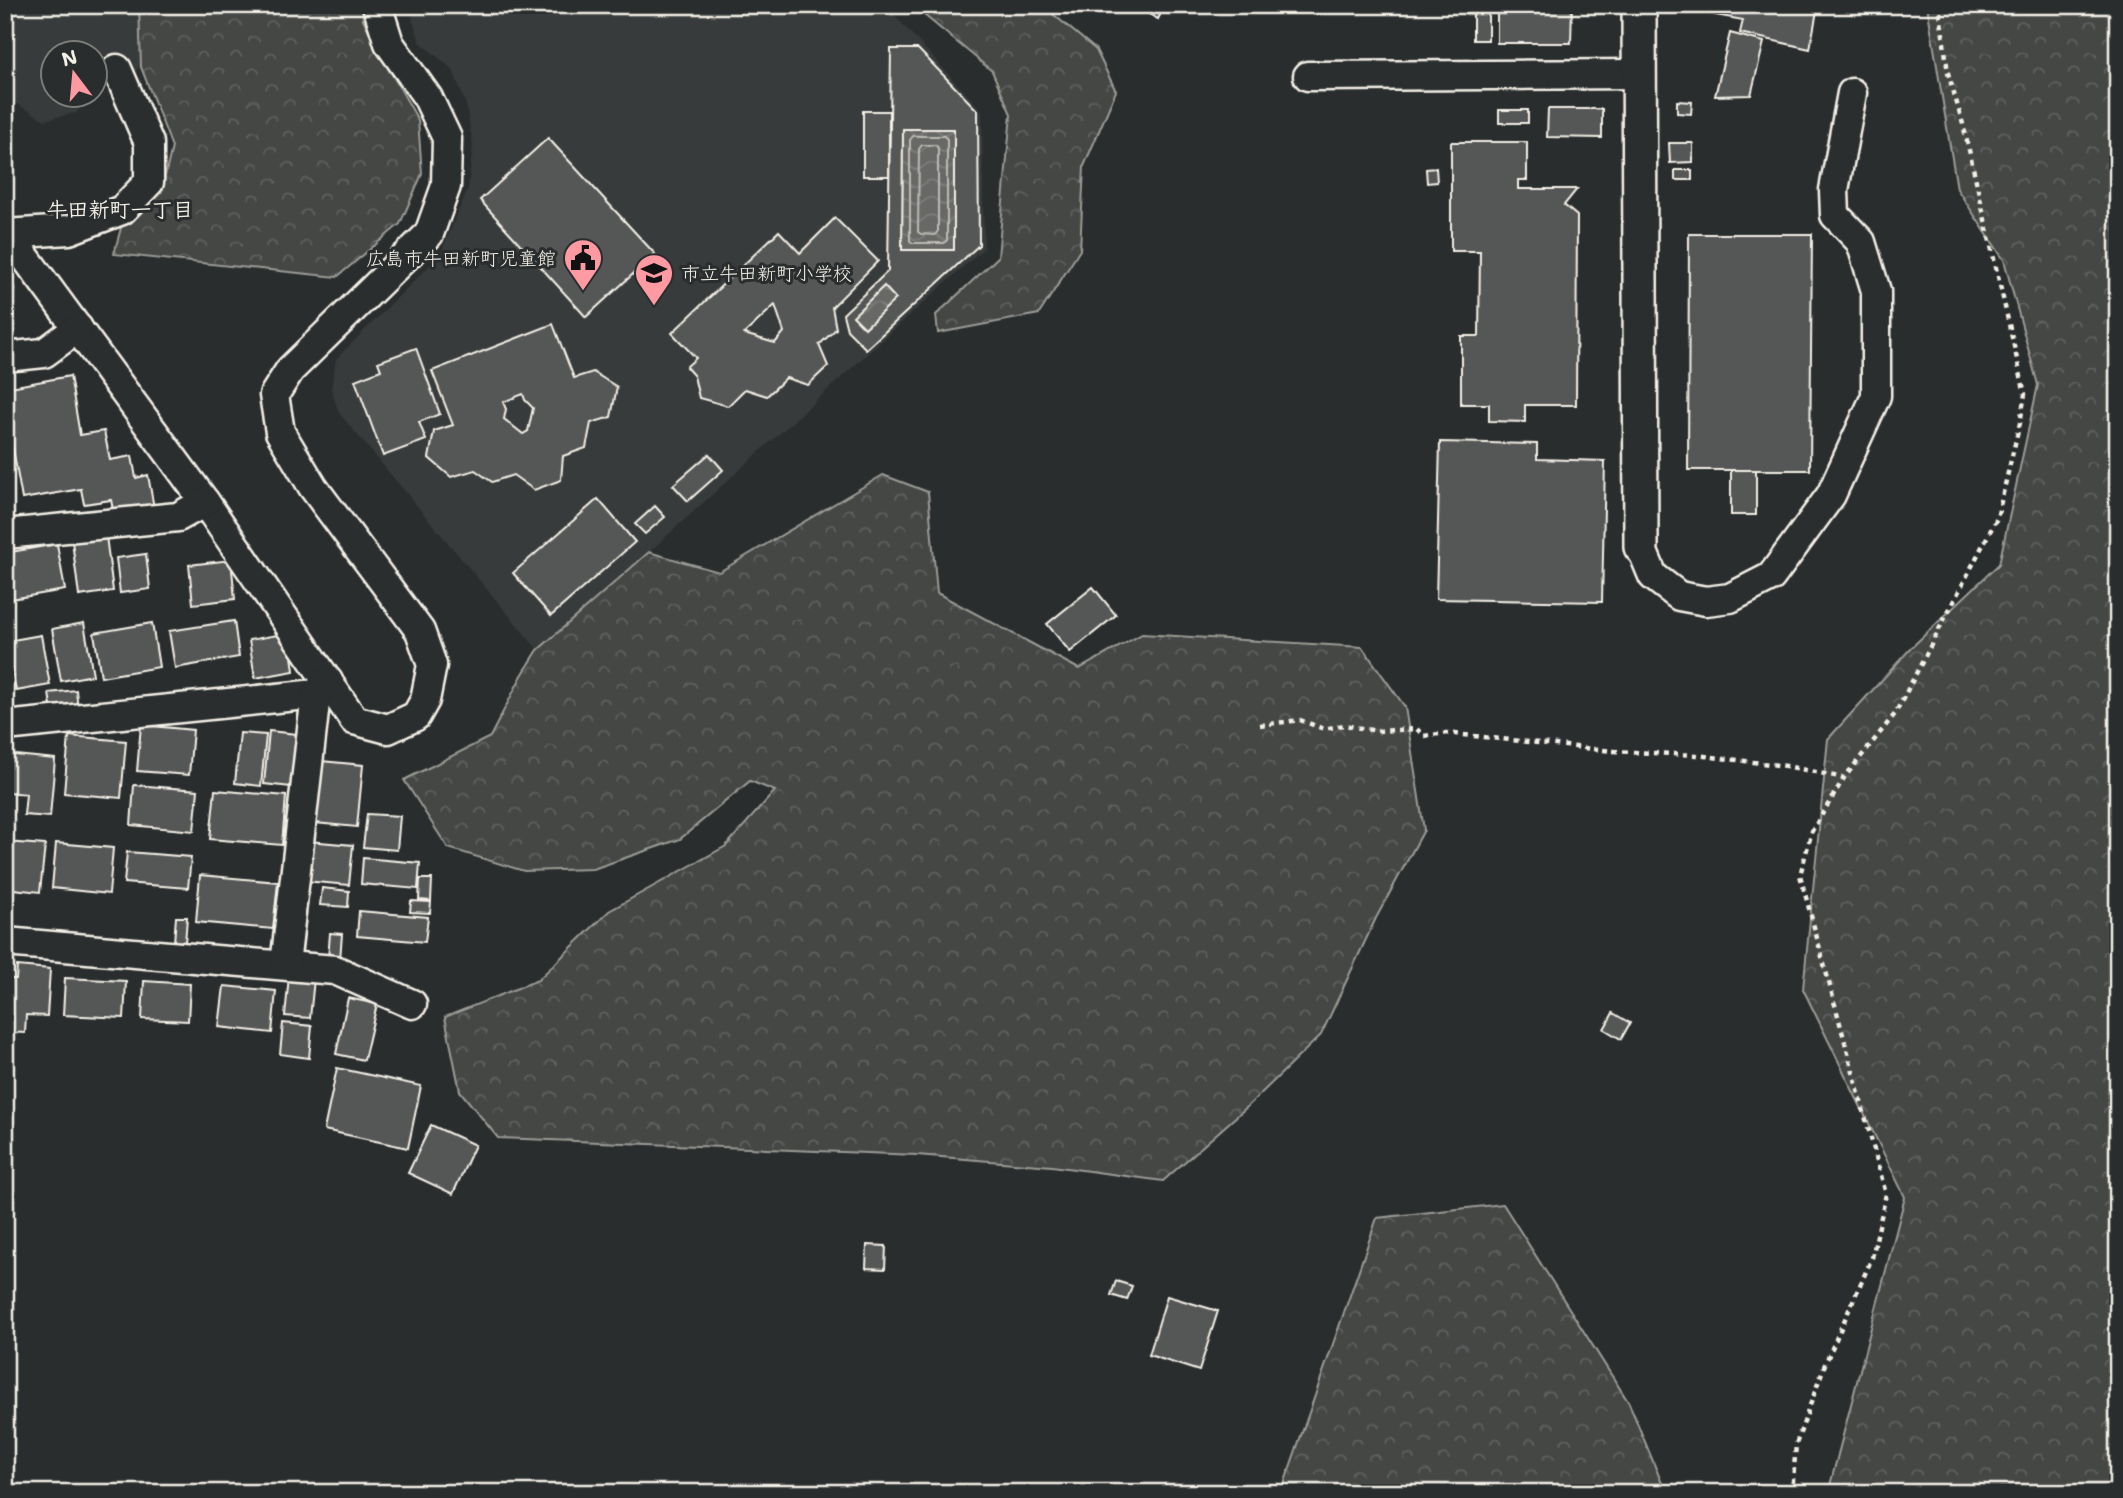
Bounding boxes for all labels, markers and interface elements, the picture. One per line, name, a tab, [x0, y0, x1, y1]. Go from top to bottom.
north arrow	[38, 38, 108, 108]
text: N	[59, 44, 80, 72]
district label: 牛田新町一丁目	[47, 196, 194, 224]
public building icon: 広島市牛田新町児童館	[562, 237, 604, 292]
place label: 広島市牛田新町児童館	[366, 246, 556, 271]
school or university icon: 市立牛田新町小学校	[633, 252, 675, 307]
place label: 市立牛田新町小学校	[681, 261, 852, 286]

